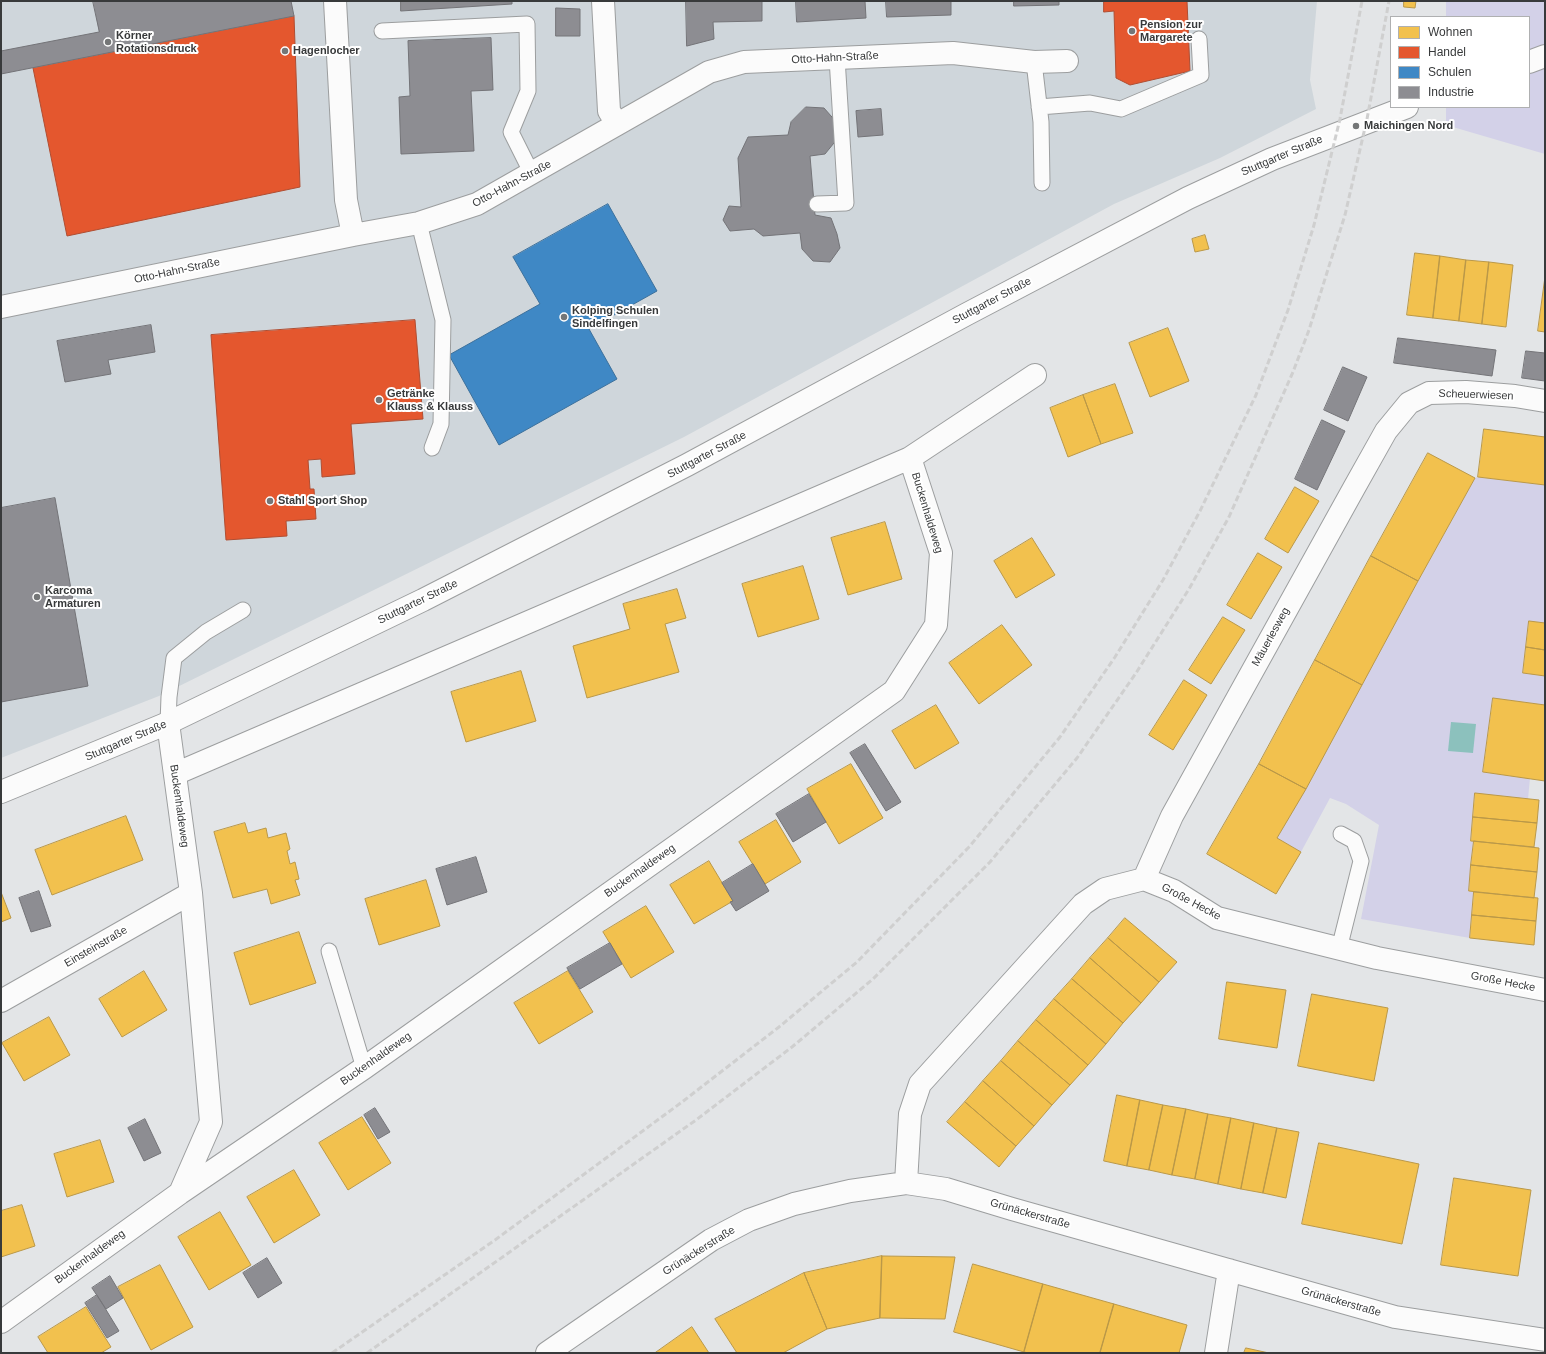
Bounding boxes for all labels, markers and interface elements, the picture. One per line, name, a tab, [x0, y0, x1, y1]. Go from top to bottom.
legend	[1390, 16, 1530, 108]
place label: Pension zur Margarete	[1140, 18, 1202, 44]
text: Wohnen	[1428, 25, 1472, 39]
marker: Pension zur Margarete	[1127, 26, 1137, 36]
place label: Körner Rotationsdruck	[116, 29, 197, 55]
marker: Körner Rotationsdruck	[103, 37, 113, 47]
place label: Hagenlocher	[293, 44, 360, 58]
text: Handel	[1428, 45, 1466, 59]
marker: Hagenlocher	[280, 46, 290, 56]
street label: Otto-Hahn-Straße	[791, 49, 879, 67]
text: Schulen	[1428, 65, 1471, 79]
text: Industrie	[1428, 85, 1474, 99]
place label: Maichingen Nord	[1364, 119, 1453, 133]
marker: Maichingen Nord	[1351, 121, 1361, 131]
street label: Stuttgarter Straße	[1239, 133, 1325, 179]
street label: Otto-Hahn-Straße	[470, 158, 554, 210]
street label: Otto-Hahn-Straße	[133, 255, 221, 287]
street label: Stuttgarter Straße	[950, 275, 1034, 327]
place label: Kolping Schulen Sindelfingen	[572, 304, 659, 330]
marker: Kolping Schulen Sindelfingen	[559, 312, 569, 322]
place label: Getränke Klauss & Klauss	[387, 387, 473, 413]
street label: Scheuerwiesen	[1438, 387, 1514, 403]
marker: Getränke Klauss & Klauss	[374, 395, 384, 405]
street label: Stuttgarter Straße	[665, 429, 749, 481]
street label: Buckenhaldeweg	[908, 471, 946, 555]
place label: Stahl Sport Shop	[278, 494, 367, 508]
marker: Stahl Sport Shop	[265, 496, 275, 506]
street label: Stuttgarter Straße	[376, 577, 460, 627]
place label: Karcoma Armaturen	[45, 584, 101, 610]
marker: Karcoma Armaturen	[32, 592, 42, 602]
street label: Mäuerlesweg	[1249, 605, 1293, 669]
street label: Stuttgarter Straße	[83, 718, 169, 764]
street label: Buckenhaldeweg	[167, 764, 191, 848]
street label: Buckenhaldeweg	[602, 842, 678, 900]
street label: Große Hecke	[1159, 881, 1223, 923]
street label: Einsteinstraße	[62, 924, 130, 970]
street label: Große Hecke	[1470, 969, 1536, 995]
street label: Buckenhaldeweg	[338, 1030, 414, 1088]
street label: Grünäckerstraße	[989, 1196, 1071, 1232]
street label: Grünäckerstraße	[661, 1224, 737, 1278]
street label: Buckenhaldeweg	[52, 1227, 128, 1287]
street label: Grünäckerstraße	[1300, 1284, 1382, 1320]

